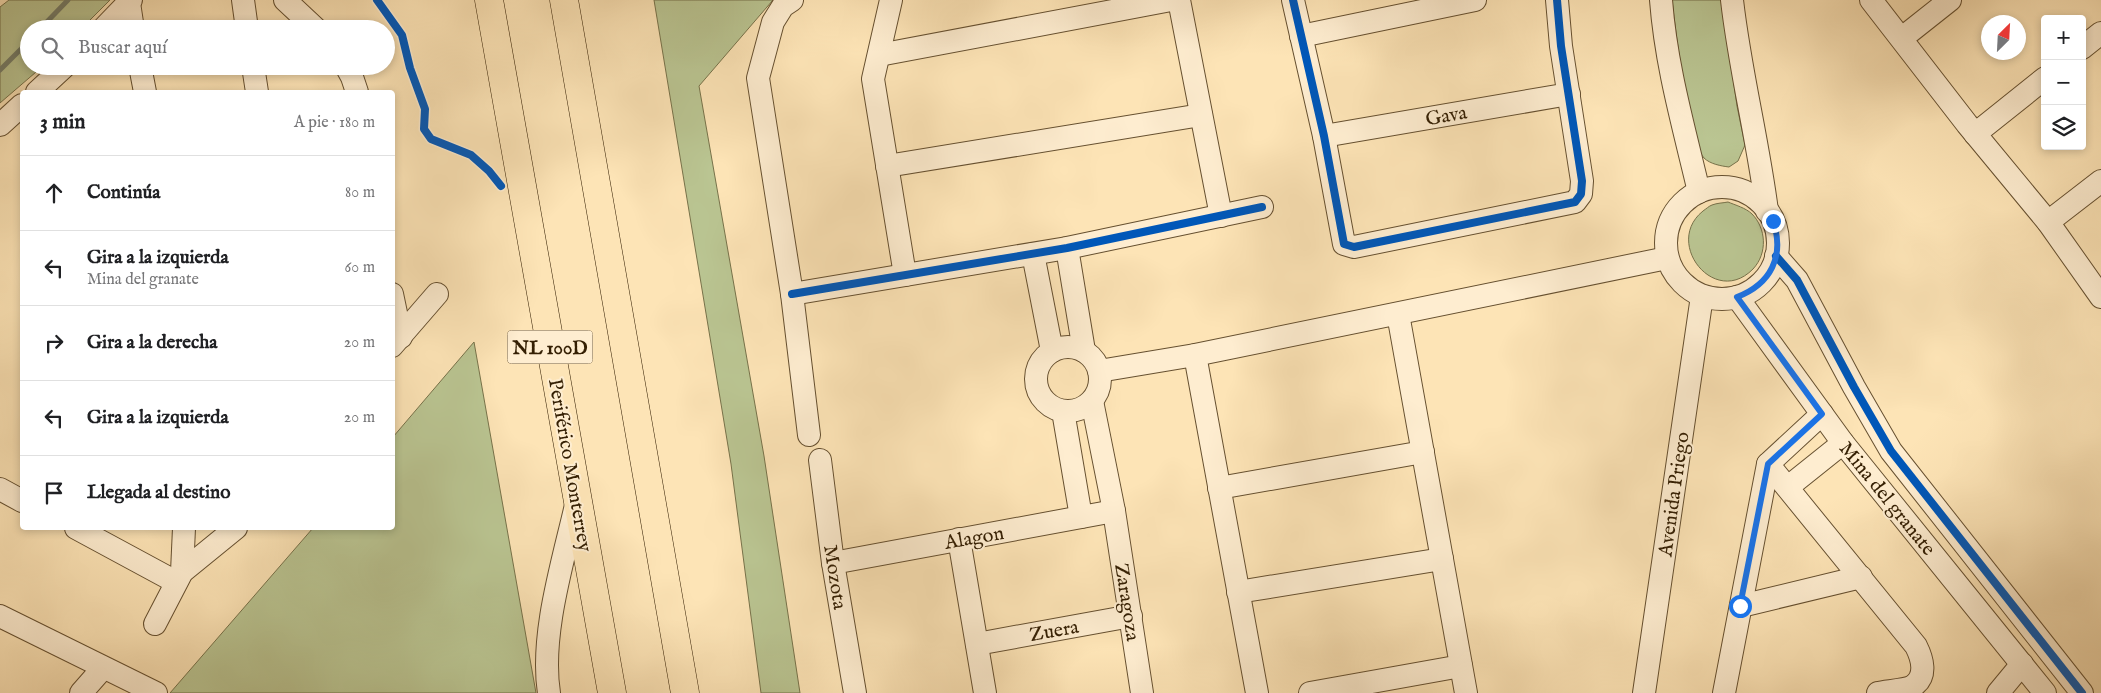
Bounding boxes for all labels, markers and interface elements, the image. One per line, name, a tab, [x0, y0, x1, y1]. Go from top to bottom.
north arrow	[1981, 15, 2026, 60]
map controls	[2041, 15, 2086, 150]
button: +	[2041, 15, 2086, 60]
search box	[20, 20, 395, 75]
icon: search	[38, 34, 66, 62]
text: Buscar aquí	[78, 36, 167, 60]
button: −	[2041, 60, 2086, 105]
street label: Gava	[1424, 100, 1469, 132]
button: layers	[2041, 105, 2086, 150]
text: 3 min	[40, 109, 85, 136]
text: A pie · 180 m	[294, 113, 375, 133]
icon: ahead	[40, 179, 68, 207]
text: Continúa	[87, 181, 161, 205]
text: 80 m	[345, 183, 375, 203]
route end	[1762, 210, 1785, 233]
text: Gira a la izquierda	[87, 246, 229, 270]
icon: left	[40, 254, 68, 282]
text: 60 m	[345, 258, 375, 278]
text: Mina del granate	[87, 270, 199, 290]
icon: right	[40, 329, 68, 357]
text: Gira a la derecha	[87, 331, 217, 355]
road number: NL 100D	[508, 331, 592, 364]
text: 20 m	[344, 333, 375, 353]
street label: Periférico Monterrey	[542, 377, 597, 554]
icon: left	[40, 404, 68, 432]
text: Gira a la izquierda	[87, 406, 229, 430]
text: 20 m	[344, 408, 375, 428]
street label: Avenida Priego	[1653, 430, 1696, 559]
street label: Mina del granate	[1833, 437, 1941, 561]
icon: arrive	[40, 479, 68, 507]
text: Llegada al destino	[87, 481, 230, 505]
street label: Alagon	[942, 521, 1006, 556]
street label: Mozota	[817, 543, 852, 612]
street label: Zaragoza	[1108, 562, 1145, 643]
route start	[1729, 595, 1752, 618]
street label: Zuera	[1028, 615, 1081, 648]

